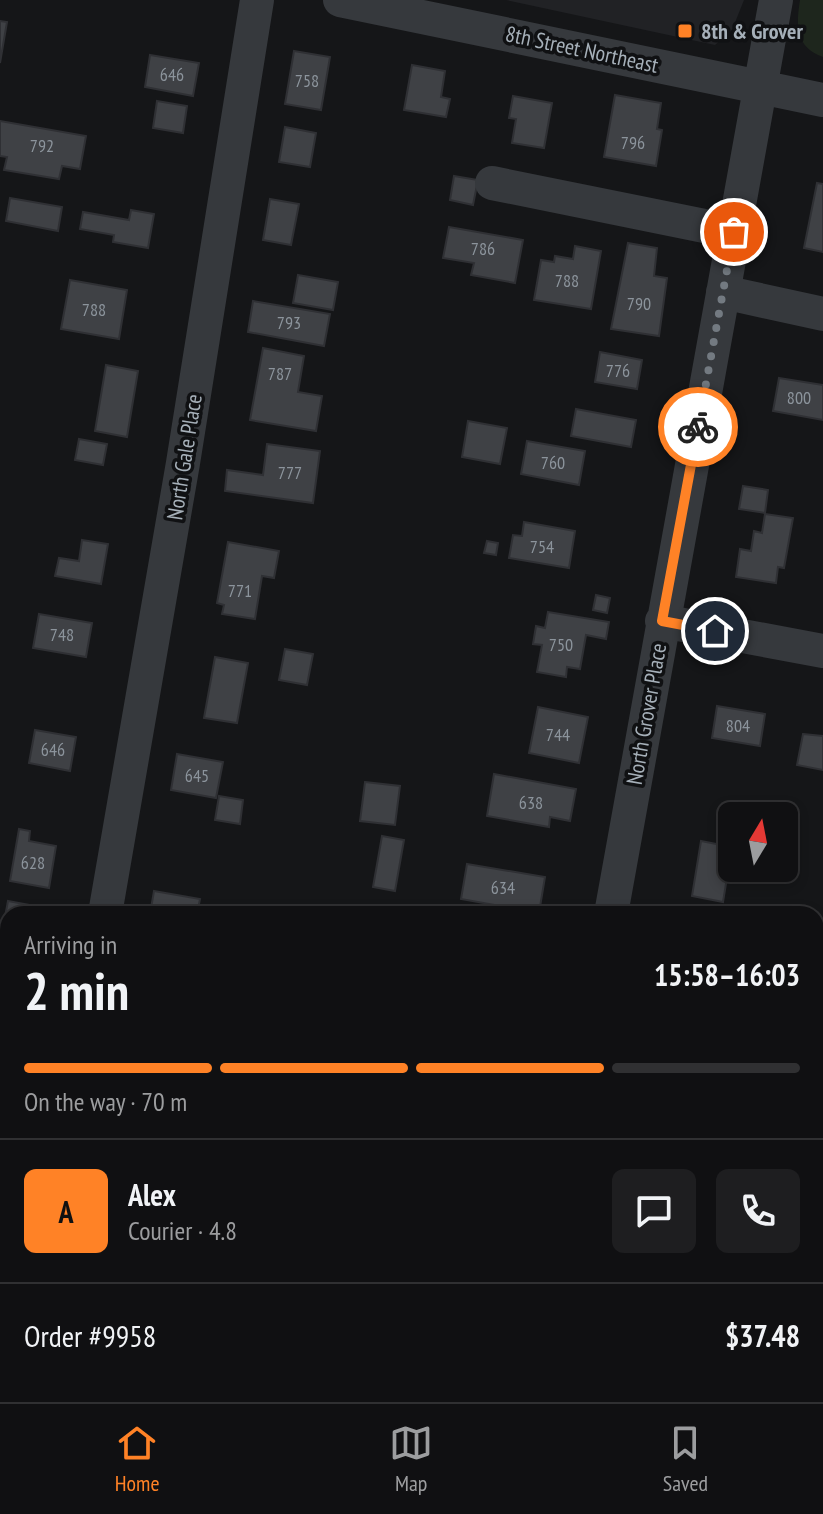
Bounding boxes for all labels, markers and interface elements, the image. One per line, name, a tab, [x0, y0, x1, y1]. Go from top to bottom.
place label: 8th & Grover	[701, 17, 803, 45]
street label: 8th Street Northeast	[503, 19, 661, 79]
marker: 8th & Grover	[676, 22, 694, 40]
house number: 646	[160, 63, 184, 86]
house number: 758	[295, 69, 319, 92]
house number: 796	[621, 131, 645, 154]
house number: 792	[30, 134, 54, 157]
pin	[700, 198, 768, 266]
icon: bag	[712, 210, 756, 254]
house number: 786	[471, 237, 495, 260]
house number: 788	[555, 269, 579, 292]
house number: 790	[627, 292, 651, 315]
house number: 788	[82, 298, 106, 321]
house number: 793	[277, 311, 301, 334]
house number: 776	[606, 359, 630, 382]
house number: 787	[268, 362, 292, 385]
house number: 800	[787, 386, 811, 409]
courier	[658, 387, 738, 467]
street label: North Gale Place	[160, 392, 208, 522]
icon: bike	[676, 405, 720, 449]
house number: 760	[541, 451, 565, 474]
house number: 777	[278, 461, 302, 484]
house number: 754	[530, 535, 554, 558]
house number: 771	[228, 579, 252, 602]
pin	[681, 597, 749, 665]
icon: home	[693, 609, 737, 653]
house number: 748	[50, 623, 74, 646]
house number: 750	[549, 633, 573, 656]
street label: North Grover Place	[620, 641, 672, 787]
house number: 804	[726, 714, 750, 737]
house number: 744	[546, 723, 570, 746]
house number: 646	[41, 738, 65, 761]
house number: 645	[185, 764, 209, 787]
house number: 638	[519, 791, 543, 814]
north arrow	[718, 802, 798, 882]
map controls	[718, 802, 798, 882]
house number: 628	[21, 851, 45, 874]
house number: 634	[491, 876, 515, 899]
text: Arriving in	[24, 928, 117, 961]
text: 15:58–16:03	[654, 955, 800, 994]
text: 2 min	[24, 957, 129, 1024]
text: On the way · 70 m	[24, 1085, 187, 1118]
button: chat	[612, 1169, 696, 1253]
button: phone	[716, 1169, 800, 1253]
text: Alex	[128, 1175, 176, 1214]
text: A	[58, 1192, 74, 1231]
text: Courier · 4.8	[128, 1214, 237, 1247]
text: Order #9958	[24, 1316, 156, 1355]
text: $37.48	[725, 1316, 800, 1355]
tab: Home	[115, 1421, 160, 1497]
tab: Map	[389, 1421, 433, 1497]
tab: Saved	[663, 1421, 708, 1497]

